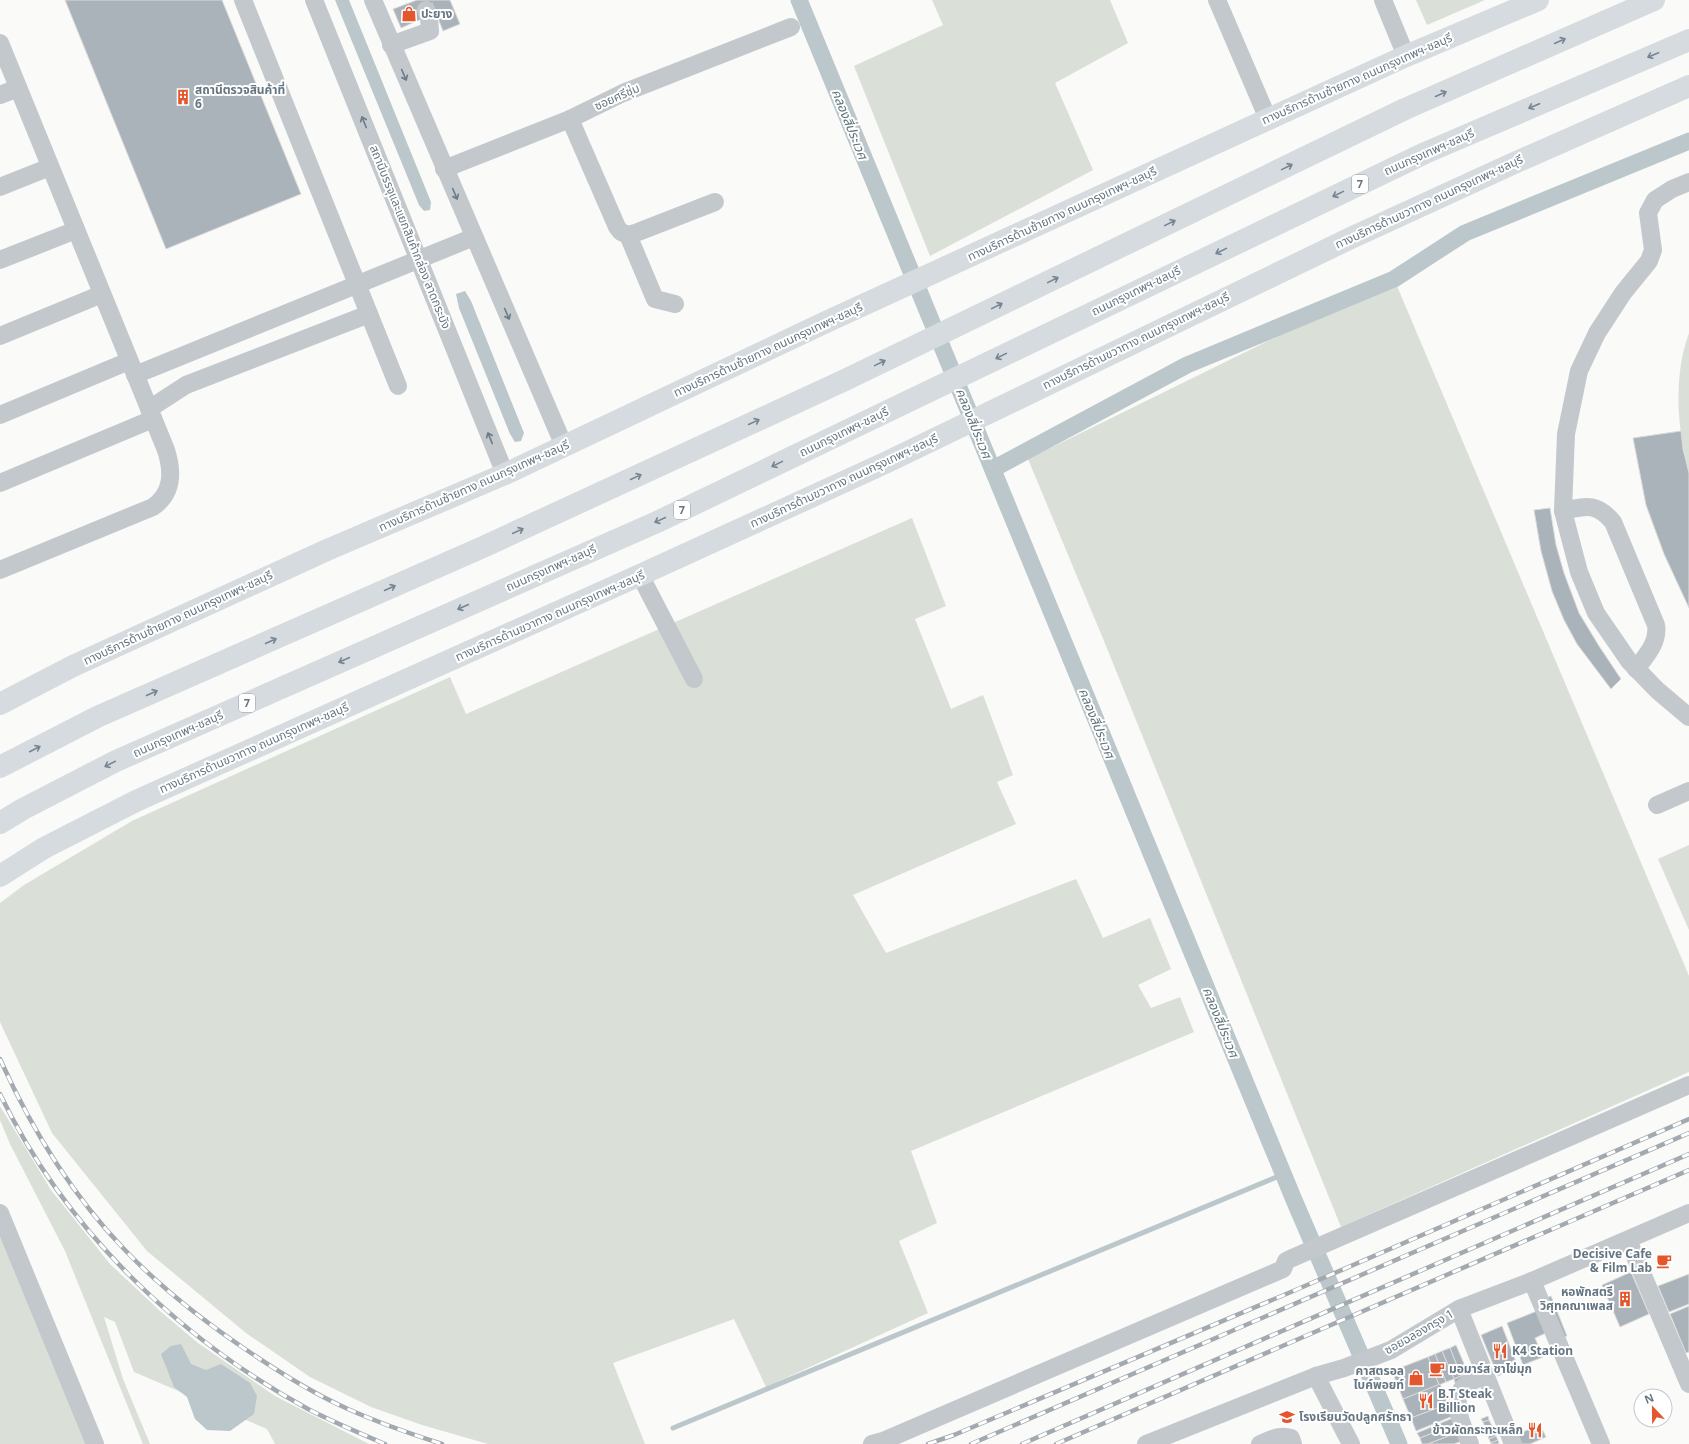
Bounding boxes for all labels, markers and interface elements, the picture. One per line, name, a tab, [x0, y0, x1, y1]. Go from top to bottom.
shop icon: ปะยาง	[400, 5, 418, 23]
place label: ปะยาง	[421, 5, 453, 22]
street label: ทางบริการด้านซ้ายทาง ถนนกรุงเทพฯ-ชลบุรี	[1259, 29, 1455, 128]
one-way arrow	[1553, 37, 1565, 45]
one-way arrow	[1648, 52, 1660, 60]
one-way arrow	[401, 68, 408, 80]
street label: ซอยศรีชุ่ม	[591, 79, 642, 114]
place label: สถานีตรวจสินค้าที่ 6	[195, 81, 285, 112]
water label: คลองสี่ประเวศ	[828, 86, 873, 163]
building icon: สถานีตรวจสินค้าที่ 6	[174, 88, 192, 106]
one-way arrow	[1434, 89, 1446, 97]
one-way arrow	[1528, 103, 1540, 111]
one-way arrow	[360, 116, 367, 128]
street label: ถนนกรุงเทพฯ-ชลบุรี	[1381, 124, 1477, 179]
street label: สถานีบรรจุและแยกสินค้ากล่อง ลาดกระบัง	[366, 142, 455, 331]
street label: ทางบริการด้านขวาทาง ถนนกรุงเทพฯ-ชลบุรี	[1332, 150, 1526, 253]
street label: ทางบริการด้านซ้ายทาง ถนนกรุงเทพฯ-ชลบุรี	[964, 162, 1159, 265]
one-way arrow	[1280, 162, 1292, 170]
road number: 7	[1352, 175, 1368, 193]
one-way arrow	[452, 188, 460, 200]
one-way arrow	[1333, 191, 1345, 198]
one-way arrow	[1163, 219, 1175, 226]
one-way arrow	[1216, 248, 1228, 255]
street label: ถนนกรุงเทพฯ-ชลบุรี	[1088, 262, 1183, 320]
one-way arrow	[1046, 276, 1058, 283]
street label: ทางบริการด้านขวาทาง ถนนกรุงเทพฯ-ชลบุรี	[1040, 288, 1232, 393]
street label: ทางบริการด้านซ้ายทาง ถนนกรุงเทพฯ-ชลบุรี	[670, 298, 865, 401]
one-way arrow	[991, 302, 1003, 309]
one-way arrow	[504, 307, 511, 319]
one-way arrow	[995, 353, 1007, 361]
one-way arrow	[874, 359, 886, 366]
water label: คลองสี่ประเวศ	[952, 385, 997, 462]
street label: ถนนกรุงเทพฯ-ชลบุรี	[796, 403, 891, 461]
one-way arrow	[748, 418, 760, 425]
street label: ทางบริการด้านขวาทาง ถนนกรุงเทพฯ-ชลบุรี	[747, 429, 941, 532]
one-way arrow	[486, 432, 494, 444]
street label: ทางบริการด้านซ้ายทาง ถนนกรุงเทพฯ-ชลบุรี	[376, 436, 572, 535]
one-way arrow	[772, 461, 784, 468]
one-way arrow	[630, 472, 642, 480]
road number: 7	[674, 501, 690, 519]
one-way arrow	[654, 517, 666, 524]
one-way arrow	[512, 527, 524, 534]
street label: ถนนกรุงเทพฯ-ชลบุรี	[503, 540, 599, 595]
street label: ทางบริการด้านซ้ายทาง ถนนกรุงเทพฯ-ชลบุรี	[80, 566, 275, 669]
street label: ทางบริการด้านขวาทาง ถนนกรุงเทพฯ-ชลบุรี	[452, 566, 647, 665]
one-way arrow	[384, 584, 396, 591]
one-way arrow	[457, 604, 469, 611]
one-way arrow	[265, 637, 277, 644]
one-way arrow	[338, 657, 350, 664]
water label: คลองสี่ประเวศ	[1075, 685, 1120, 762]
one-way arrow	[146, 689, 158, 696]
road number: 7	[239, 694, 255, 712]
street label: ทางบริการด้านขวาทาง ถนนกรุงเทพฯ-ชลบุรี	[156, 698, 351, 797]
street label: ถนนกรุงเทพฯ-ชลบุรี	[130, 706, 226, 761]
one-way arrow	[29, 745, 41, 752]
one-way arrow	[104, 761, 116, 768]
water label: คลองสี่ประเวศ	[1199, 984, 1244, 1061]
place label: Decisive Cafe & Film Lab	[1573, 1245, 1652, 1276]
cafe icon: Decisive Cafe & Film Lab	[1655, 1252, 1673, 1270]
place label: หอพักสตรี วิศุทคณาเพลส	[1539, 1283, 1613, 1314]
building icon: หอพักสตรี วิศุทคณาเพลส	[1616, 1290, 1634, 1308]
street label: ซอยฉลองกรุง 1	[1381, 1305, 1457, 1358]
restaurant icon: K4 Station	[1491, 1342, 1509, 1360]
place label: K4 Station	[1512, 1342, 1573, 1359]
cafe icon: มอมาร์ส ชาไข่มุก	[1428, 1360, 1446, 1378]
place label: มอมาร์ส ชาไข่มุก	[1449, 1360, 1532, 1377]
place label: คาสตรอล ไบค์พอยท์	[1354, 1362, 1404, 1393]
shop icon: คาสตรอล ไบค์พอยท์	[1407, 1369, 1425, 1387]
place label: B.T Steak Billion	[1438, 1385, 1493, 1416]
north arrow	[1633, 1388, 1673, 1428]
text: N	[1642, 1390, 1656, 1407]
restaurant icon: B.T Steak Billion	[1417, 1392, 1435, 1410]
school or university icon: โรงเรียนวัดปลูกศรัทธา	[1278, 1408, 1296, 1426]
place label: โรงเรียนวัดปลูกศรัทธา	[1299, 1408, 1412, 1425]
place label: ข้าวผัดกระทะเหล็ก	[1432, 1421, 1523, 1438]
restaurant icon: ข้าวผัดกระทะเหล็ก	[1526, 1421, 1544, 1439]

